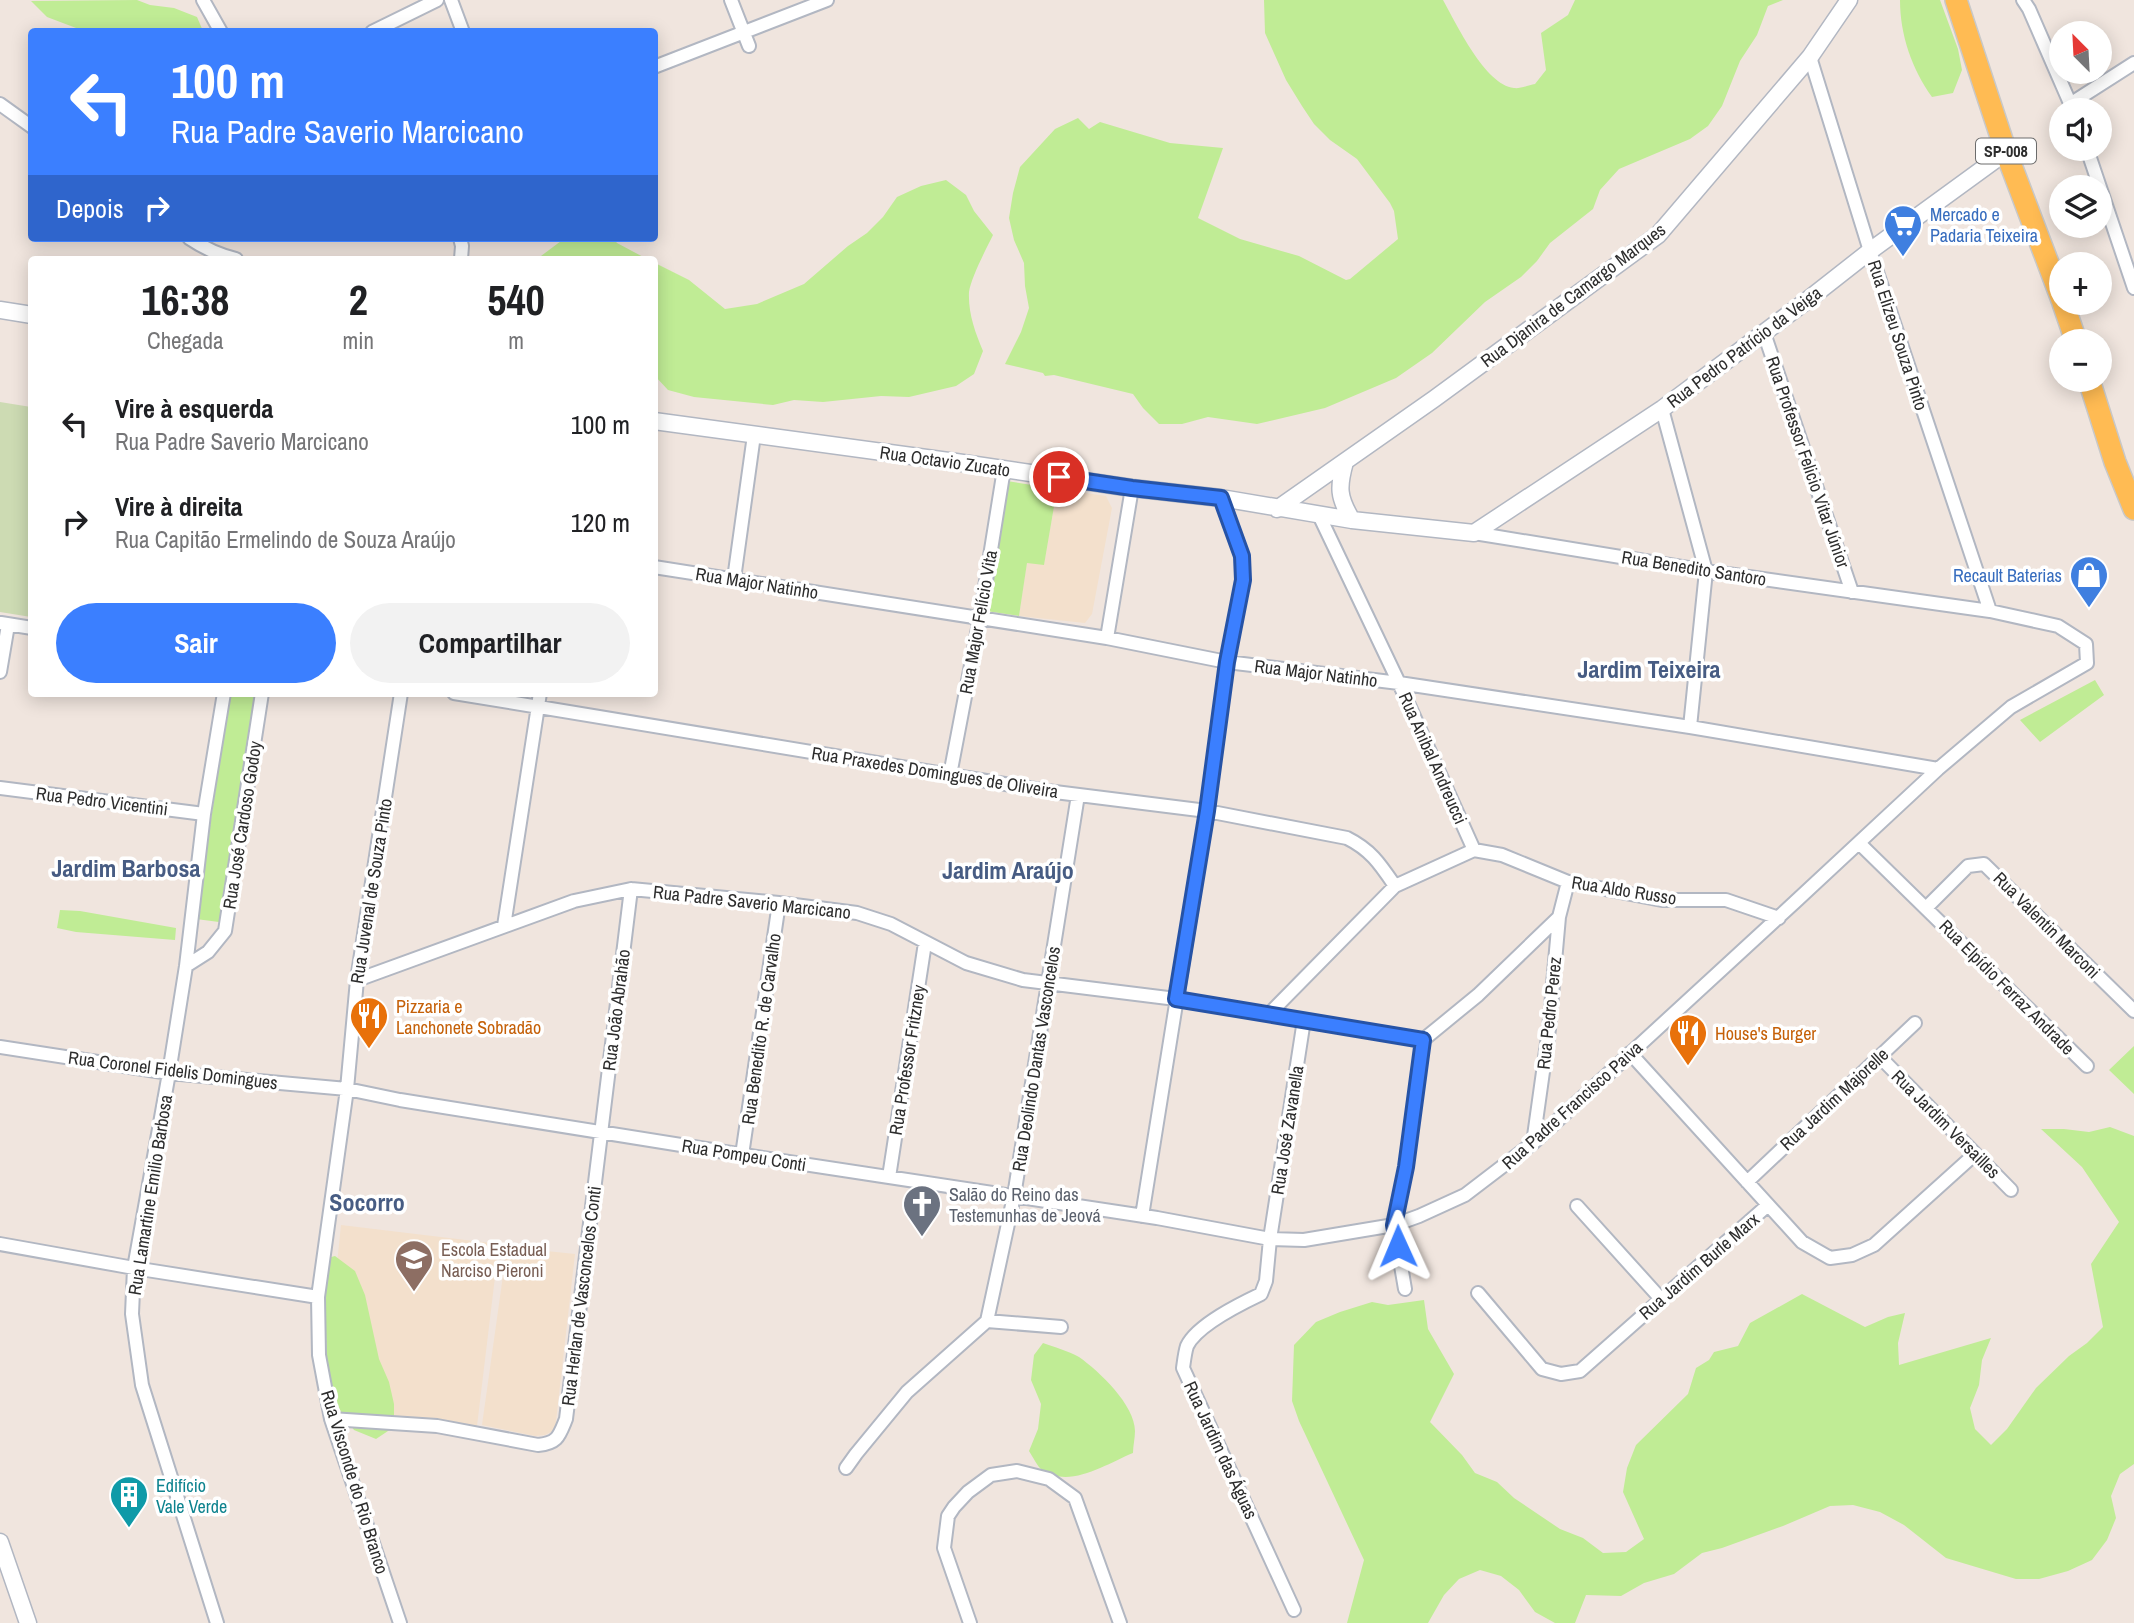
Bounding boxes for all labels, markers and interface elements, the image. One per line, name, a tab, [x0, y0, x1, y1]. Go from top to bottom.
north arrow	[2049, 21, 2112, 84]
map controls	[2049, 21, 2112, 392]
text: 100 m	[171, 47, 285, 113]
icon: left	[56, 56, 147, 147]
button: sound	[2049, 98, 2112, 161]
text: Rua Padre Saverio Marcicano	[171, 110, 524, 153]
road number: SP-008	[1976, 139, 2036, 164]
button: layers	[2049, 175, 2112, 238]
icon: right	[138, 189, 176, 227]
text: Depois	[56, 191, 124, 226]
place label: Mercado e Padaria Teixeira	[1930, 202, 2038, 248]
supermarket icon: Mercado e Padaria Teixeira	[1882, 203, 1924, 258]
street label: Rua Djanira de Camargo Marques	[1475, 217, 1671, 373]
button: +	[2049, 252, 2112, 315]
street label: Rua Elizeu Souza Pinto	[1862, 257, 1934, 413]
text: 16:38	[141, 272, 229, 328]
text: 2	[349, 272, 368, 328]
text: 540	[487, 272, 545, 328]
street label: Rua Pedro Patrício da Veiga	[1661, 280, 1827, 414]
text: Chegada	[147, 325, 224, 356]
text: min	[343, 325, 374, 356]
text: m	[508, 325, 524, 356]
button: −	[2049, 329, 2112, 392]
street label: Rua Professor Felicio Vitar Júnior	[1760, 353, 1856, 571]
text: Vire à esquerda	[115, 391, 273, 426]
icon: left	[56, 405, 94, 443]
text: 100 m	[571, 407, 630, 442]
text: Rua Padre Saverio Marcicano	[115, 426, 369, 457]
street label: Rua Octavio Zucato	[878, 439, 1012, 483]
pin	[1029, 447, 1089, 507]
icon: arrive	[1040, 458, 1078, 496]
text: Vire à direita	[115, 489, 243, 524]
icon: right	[56, 503, 94, 541]
text: 120 m	[571, 505, 630, 540]
text: Rua Capitão Ermelindo de Souza Araújo	[115, 524, 456, 555]
street label: Rua Benedito Santoro	[1620, 544, 1768, 592]
street label: Rua Major Felício Vita	[953, 548, 1003, 696]
shop icon: Recault Baterias	[2068, 554, 2110, 609]
street label: Rua Major Natinho	[694, 561, 820, 605]
place label: Recault Baterias	[1953, 563, 2062, 588]
button: Sair	[56, 603, 336, 683]
button: Compartilhar	[350, 603, 630, 683]
street label: Rua Major Natinho	[1253, 653, 1379, 693]
district label: Jardim Teixeira	[1578, 653, 1721, 685]
street label: Rua Anibal Andreucci	[1393, 688, 1473, 828]
street label: Rua José Cardoso Godoy	[216, 739, 268, 911]
street label: Rua Praxedes Domingues de Oliveira	[810, 740, 1060, 804]
street label: Rua Pedro Vicentini	[35, 781, 169, 821]
street label: Rua Juvenal de Souza Pinto	[344, 797, 398, 985]
district label: Jardim Barbosa	[52, 852, 200, 884]
district label: Jardim Araújo	[942, 854, 1074, 886]
street label: Rua Valentin Marconi	[1988, 866, 2106, 984]
street label: Rua Aldo Russo	[1570, 869, 1678, 911]
street label: Rua Padre Saverio Marcicano	[652, 879, 852, 925]
street label: Rua Elpídio Ferraz Andrade	[1934, 914, 2080, 1060]
street label: Rua Benedito R. de Carvalho	[735, 932, 787, 1126]
street label: Rua Deolindo Dantas Vasconcelos	[1006, 945, 1066, 1173]
street label: Rua João Abrahão	[596, 948, 636, 1072]
street label: Rua Pedro Perez	[1531, 955, 1567, 1071]
street label: Rua Professor Fritzney	[883, 982, 931, 1137]
place label: Pizzaria e Lanchonete Sobradão	[396, 994, 541, 1040]
restaurant icon: Pizzaria e Lanchonete Sobradão	[348, 995, 390, 1050]
restaurant icon: House's Burger	[1667, 1012, 1709, 1067]
place label: House's Burger	[1715, 1021, 1816, 1046]
street label: Rua Padre Francisco Paiva	[1496, 1035, 1648, 1175]
street label: Rua Jardim Majorelle	[1774, 1042, 1894, 1156]
street label: Rua Coronel Fidelis Domingues	[67, 1045, 279, 1095]
street label: Rua José Zavanella	[1264, 1064, 1310, 1196]
street label: Rua Jardim Versailles	[1886, 1064, 2006, 1184]
street label: Rua Lamartine Emilio Barbosa	[122, 1093, 178, 1297]
street label: Rua Pompeu Conti	[680, 1133, 808, 1177]
place label: Salão do Reino das Testemunhas de Jeová	[949, 1182, 1101, 1228]
church icon: Salão do Reino das Testemunhas de Jeová	[901, 1183, 943, 1238]
street label: Rua Herlan de Vasconcelos Conti	[555, 1185, 607, 1407]
district label: Socorro	[329, 1186, 405, 1218]
street label: Rua Jardim Burle Marx	[1634, 1206, 1765, 1325]
position arrow	[1361, 1209, 1435, 1283]
place label: Escola Estadual Narciso Pieroni	[441, 1237, 547, 1283]
school or university icon: Escola Estadual Narciso Pieroni	[393, 1238, 435, 1293]
street label: Rua Jardim das Águas	[1178, 1377, 1264, 1523]
street label: Rua Visconde do Rio Branco	[315, 1387, 395, 1577]
place label: Edifício Vale Verde	[156, 1473, 227, 1519]
building icon: Edifício Vale Verde	[108, 1474, 150, 1529]

